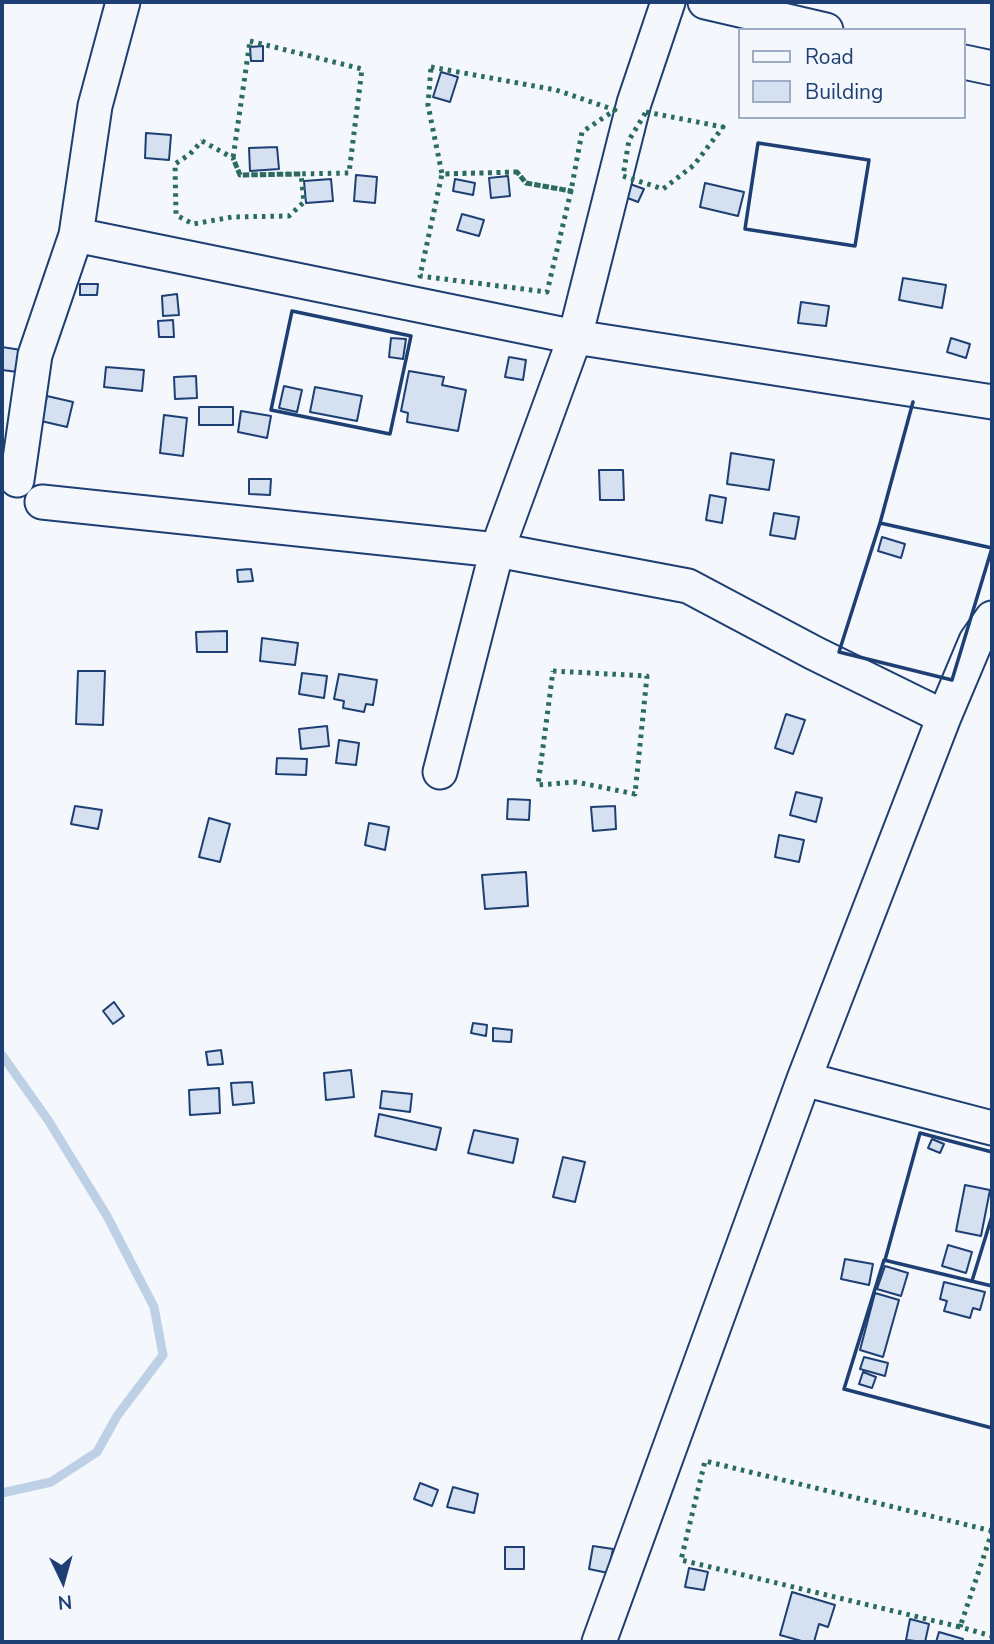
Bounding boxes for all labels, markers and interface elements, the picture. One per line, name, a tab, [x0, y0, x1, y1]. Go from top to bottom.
legend	[738, 28, 966, 119]
text: Road	[805, 43, 854, 71]
text: Building	[805, 78, 883, 106]
north arrow	[28, 1546, 98, 1616]
text: N	[57, 1588, 73, 1615]

